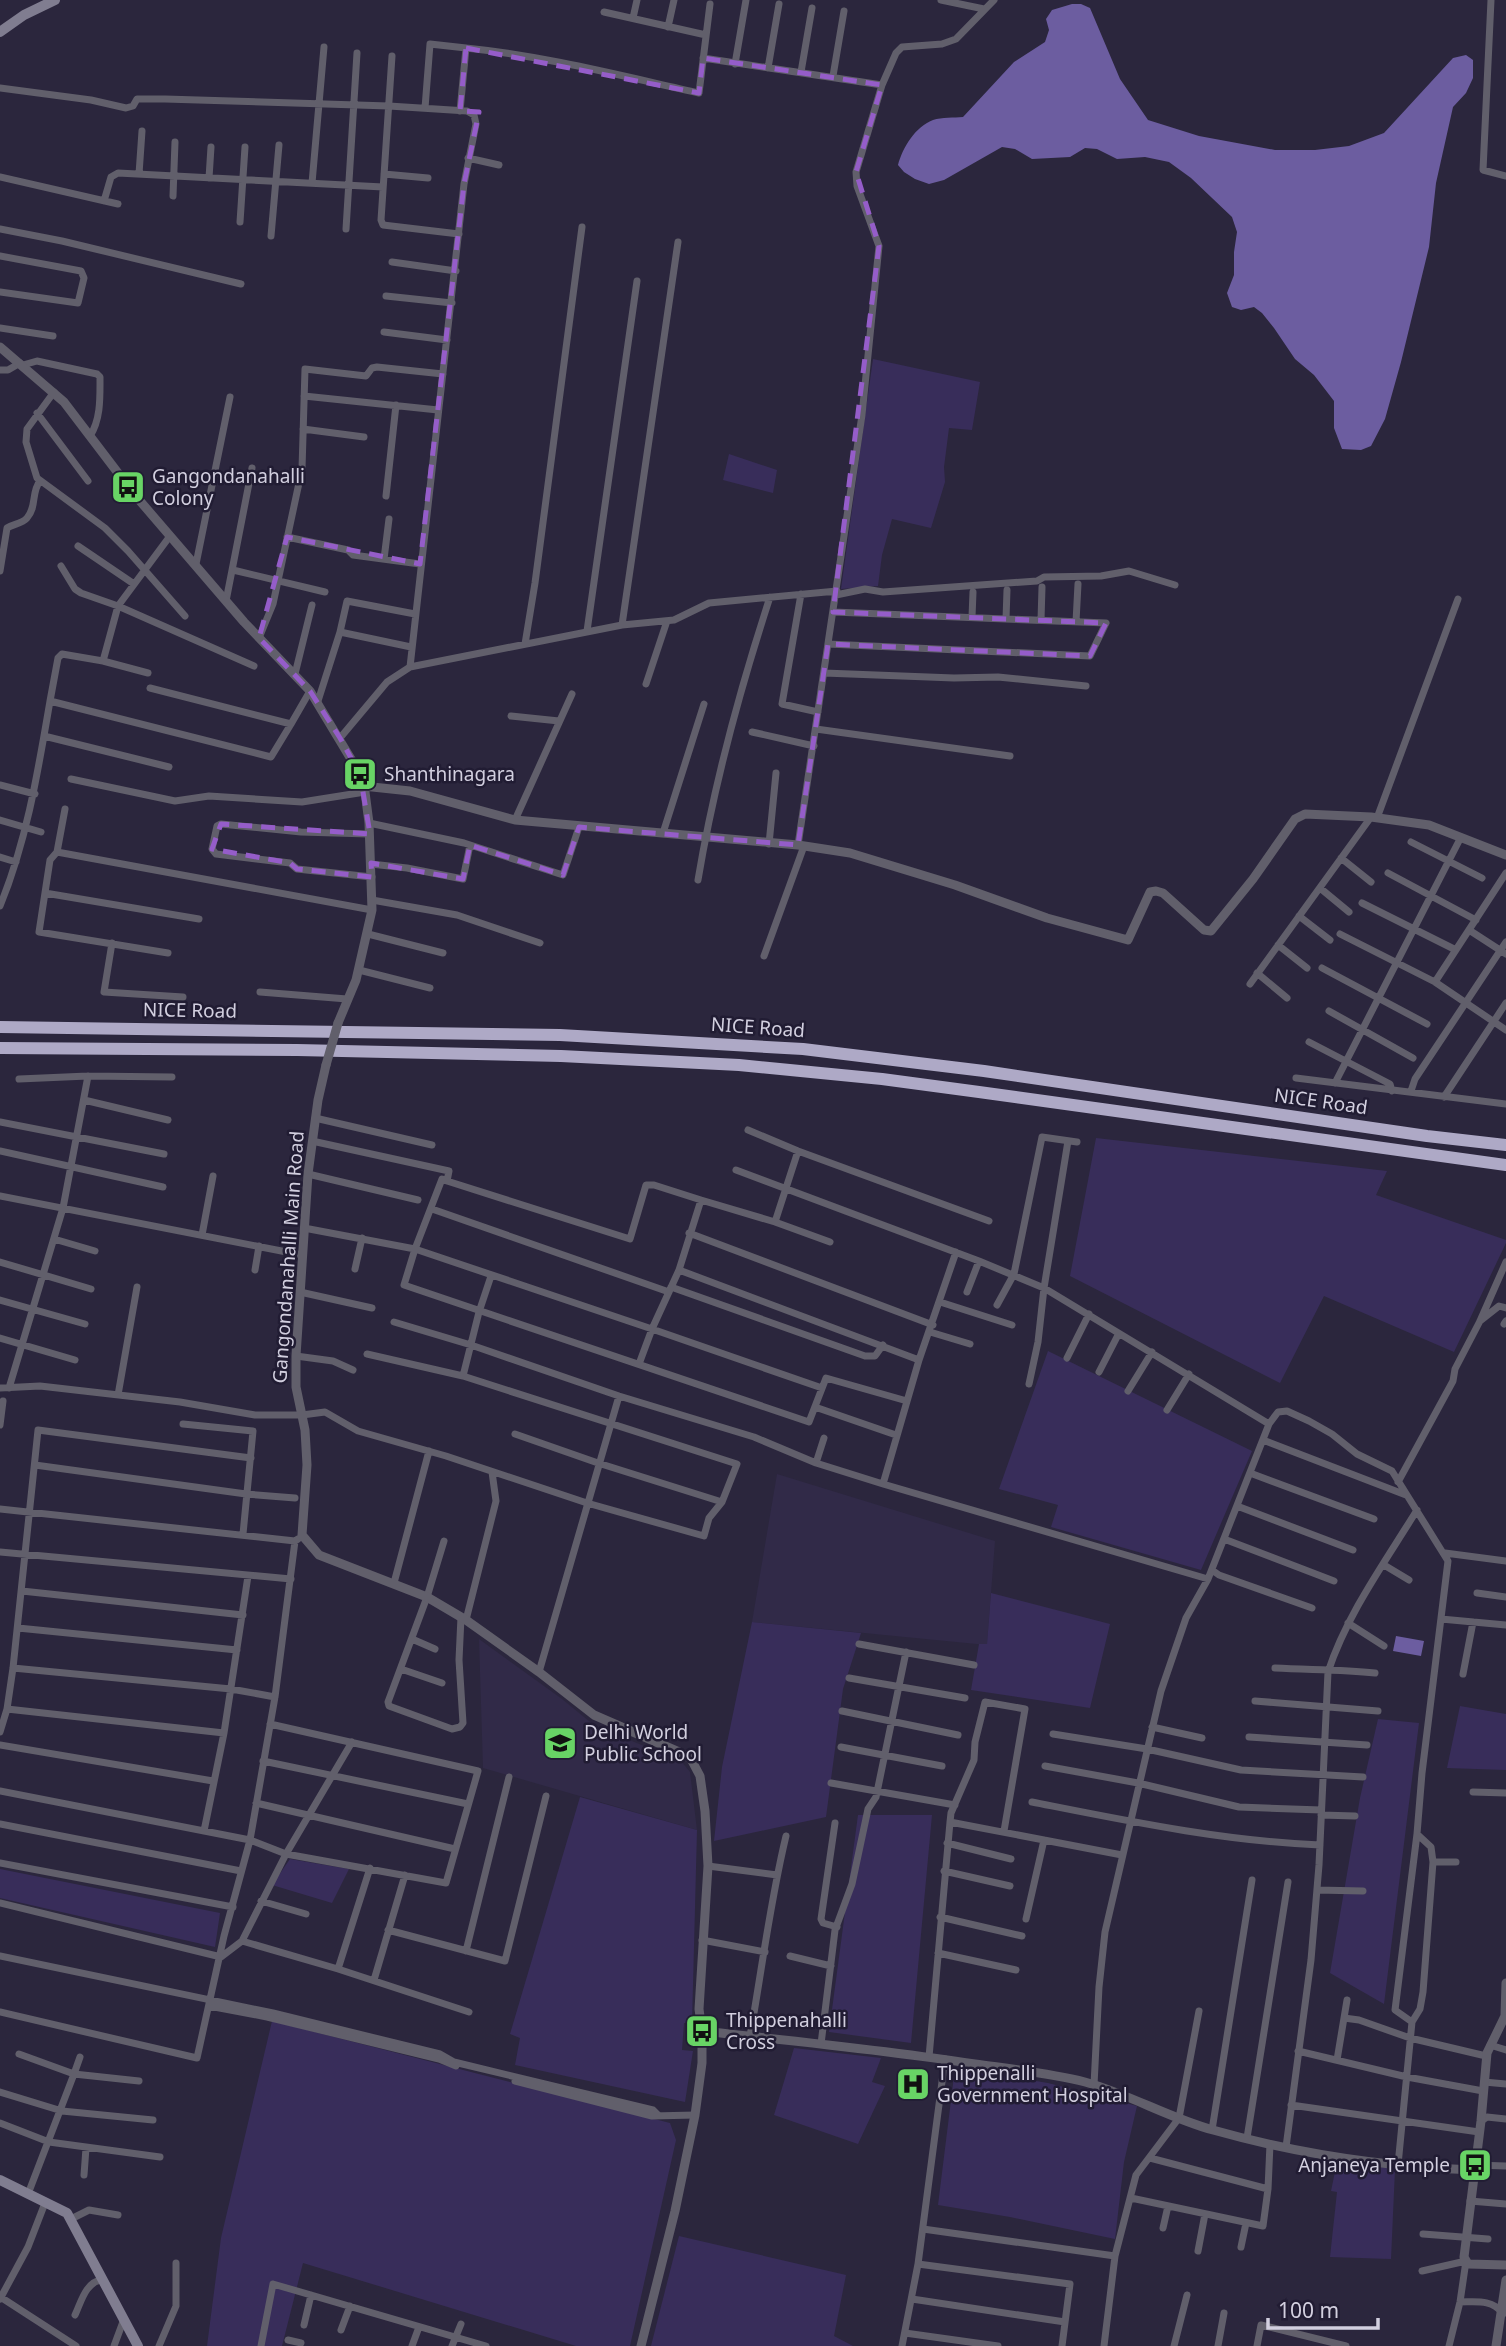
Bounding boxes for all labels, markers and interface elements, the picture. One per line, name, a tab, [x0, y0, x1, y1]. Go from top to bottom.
place label: Gangondanahalli Colony	[152, 463, 305, 511]
bus stop icon: Gangondanahalli Colony	[109, 468, 147, 506]
bus stop icon: Shanthinagara	[341, 755, 379, 793]
place label: Shanthinagara	[384, 761, 515, 787]
street label: NICE Road	[143, 996, 237, 1024]
street label: NICE Road	[710, 1011, 806, 1043]
street label: NICE Road	[1273, 1082, 1369, 1120]
street label: Gangondanahalli Main Road	[266, 1130, 310, 1384]
place label: Delhi World Public School	[584, 1719, 702, 1767]
school or university icon: Delhi World Public School	[541, 1724, 579, 1762]
place label: Thippenahalli Cross	[726, 2007, 847, 2055]
bus stop icon: Thippenahalli Cross	[683, 2012, 721, 2050]
place label: Thippenalli Government Hospital	[937, 2060, 1128, 2108]
hospital icon: Thippenalli Government Hospital	[894, 2065, 932, 2103]
bus stop icon: Anjaneya Temple	[1456, 2146, 1494, 2184]
place label: Anjaneya Temple	[1298, 2152, 1450, 2178]
scale bar	[1268, 2286, 1378, 2330]
text: 100 m	[1278, 2296, 1339, 2324]

